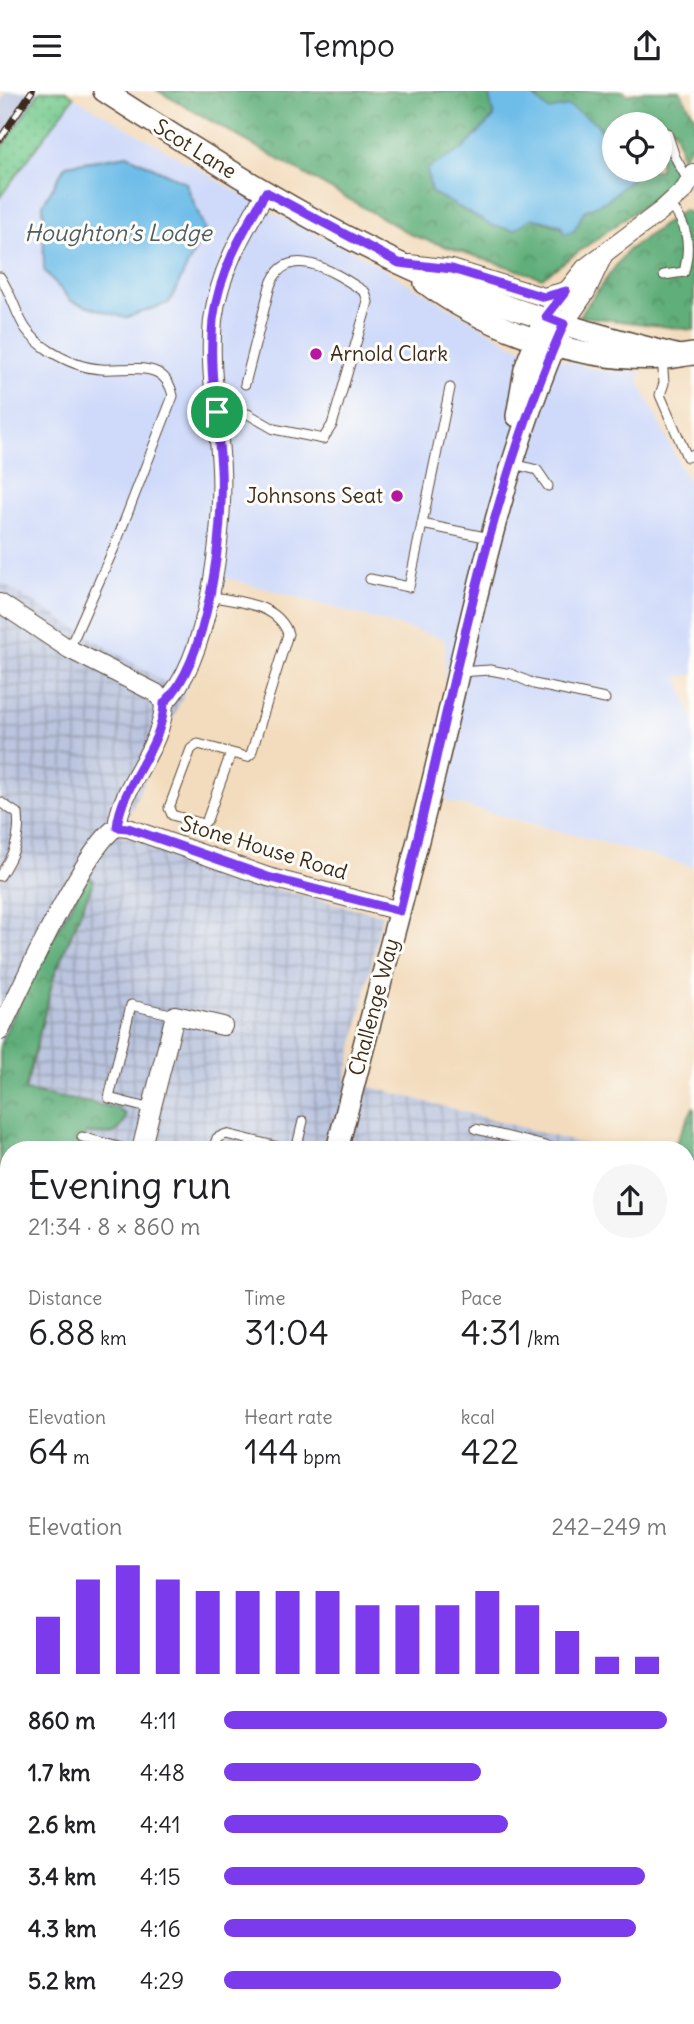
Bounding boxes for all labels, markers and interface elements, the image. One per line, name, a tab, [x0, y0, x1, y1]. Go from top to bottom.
text: Tempo	[299, 25, 395, 66]
icon: menu	[28, 27, 66, 65]
icon: share	[628, 27, 666, 65]
map controls	[602, 112, 672, 182]
button: locate	[602, 112, 672, 182]
street label: Scot Lane	[149, 113, 242, 185]
water label: Houghton’s Lodge	[24, 218, 213, 247]
place label: Arnold Clark	[330, 340, 448, 367]
marker: Arnold Clark	[308, 346, 324, 362]
pin	[187, 382, 247, 442]
icon: arrive	[198, 393, 236, 431]
place label: Johnsons Seat	[246, 482, 383, 509]
marker: Johnsons Seat	[389, 488, 405, 504]
street label: Stone House Road	[178, 809, 351, 886]
street label: Challenge Way	[342, 935, 405, 1078]
text: Evening run	[28, 1162, 231, 1209]
button: share	[593, 1164, 667, 1238]
text: 21:34 · 8 × 860 m	[28, 1212, 200, 1241]
text: Distance	[28, 1286, 102, 1310]
text: Time	[244, 1286, 285, 1310]
text: Pace	[461, 1286, 502, 1310]
text: 6.88	[28, 1310, 96, 1354]
text: 31:04	[244, 1310, 329, 1354]
text: 4:31	[461, 1310, 522, 1354]
text: km	[96, 1326, 127, 1350]
text: /km	[522, 1326, 560, 1350]
text: Elevation	[28, 1405, 106, 1429]
text: Heart rate	[244, 1405, 332, 1429]
text: kcal	[461, 1405, 495, 1429]
text: 64	[28, 1429, 68, 1473]
text: 144	[244, 1429, 299, 1473]
text: 422	[461, 1429, 519, 1473]
text: m	[68, 1445, 90, 1469]
text: bpm	[299, 1445, 341, 1469]
text: Elevation	[28, 1512, 122, 1541]
text: 242–249 m	[551, 1512, 667, 1541]
text: 860 m	[28, 1706, 95, 1735]
text: 4:11	[140, 1706, 177, 1735]
text: 1.7 km	[28, 1758, 91, 1787]
text: 4:48	[140, 1758, 185, 1787]
text: 2.6 km	[28, 1810, 96, 1839]
text: 4:41	[140, 1810, 181, 1839]
text: 3.4 km	[28, 1862, 96, 1891]
text: 4:15	[140, 1862, 181, 1891]
text: 4.3 km	[28, 1914, 97, 1943]
text: 4:16	[140, 1914, 181, 1943]
text: 5.2 km	[28, 1966, 96, 1995]
text: 4:29	[140, 1966, 184, 1995]

